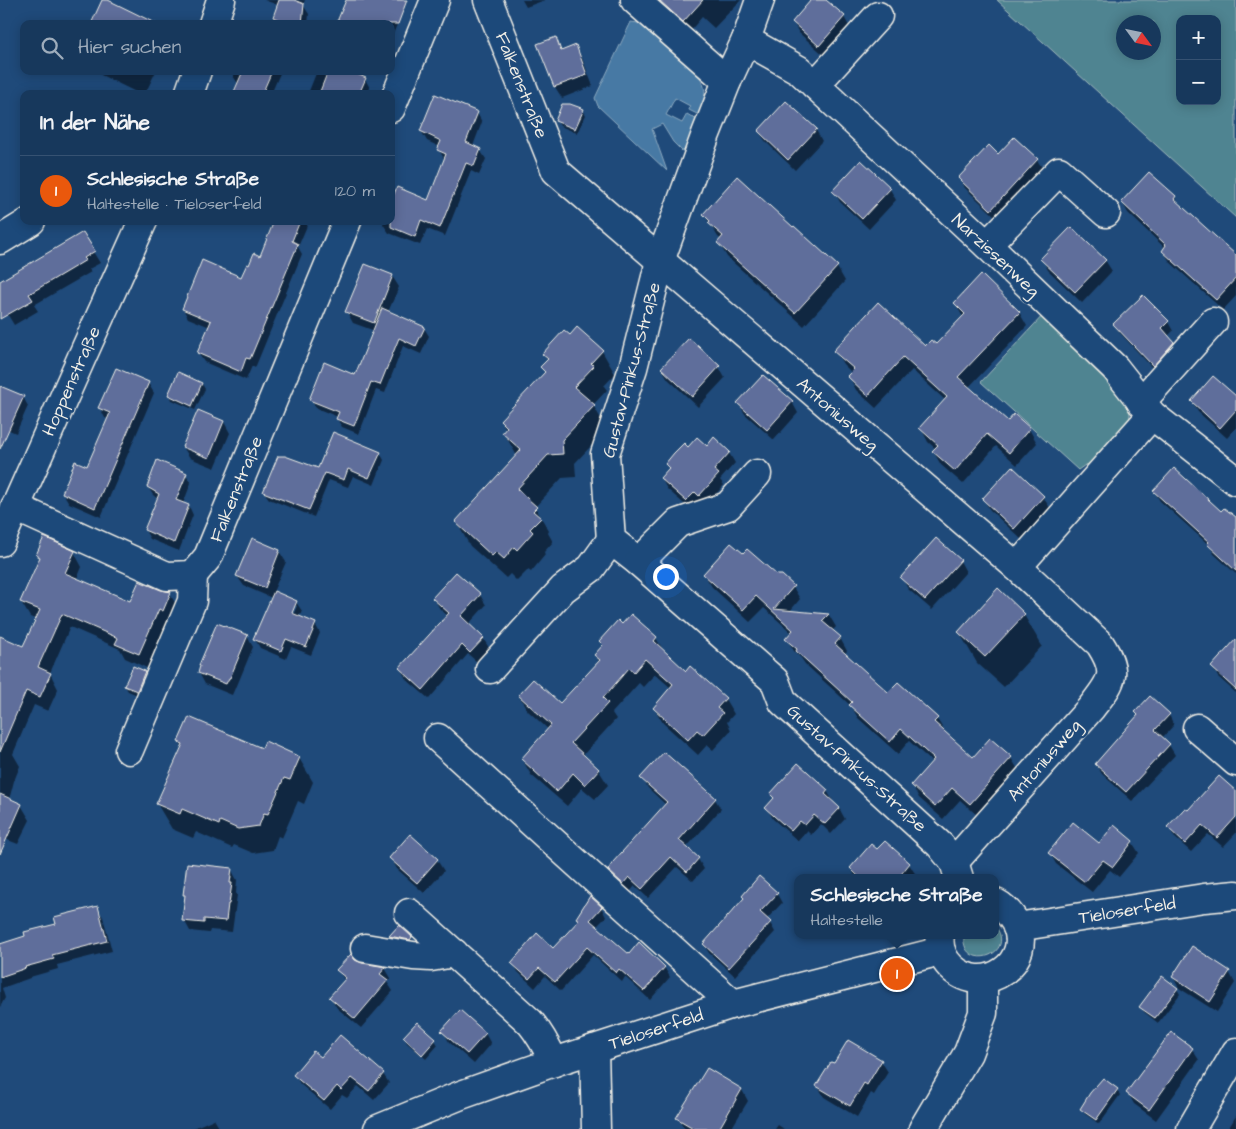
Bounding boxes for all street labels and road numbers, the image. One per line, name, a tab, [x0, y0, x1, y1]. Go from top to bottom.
street label: Falkenstraße	[489, 28, 554, 142]
street label: Narzissenweg	[945, 208, 1045, 304]
street label: Gustav-Pinkus-Straße	[596, 279, 667, 461]
street label: Hoppenstraße	[36, 322, 107, 440]
street label: Antoniusweg	[791, 372, 884, 458]
street label: Falkenstraße	[204, 432, 269, 546]
street label: Gustav-Pinkus-Straße	[781, 699, 932, 838]
street label: Antoniusweg	[1002, 714, 1088, 807]
street label: Tieloserfeld	[1077, 890, 1177, 930]
street label: Tieloserfeld	[606, 1002, 707, 1056]

